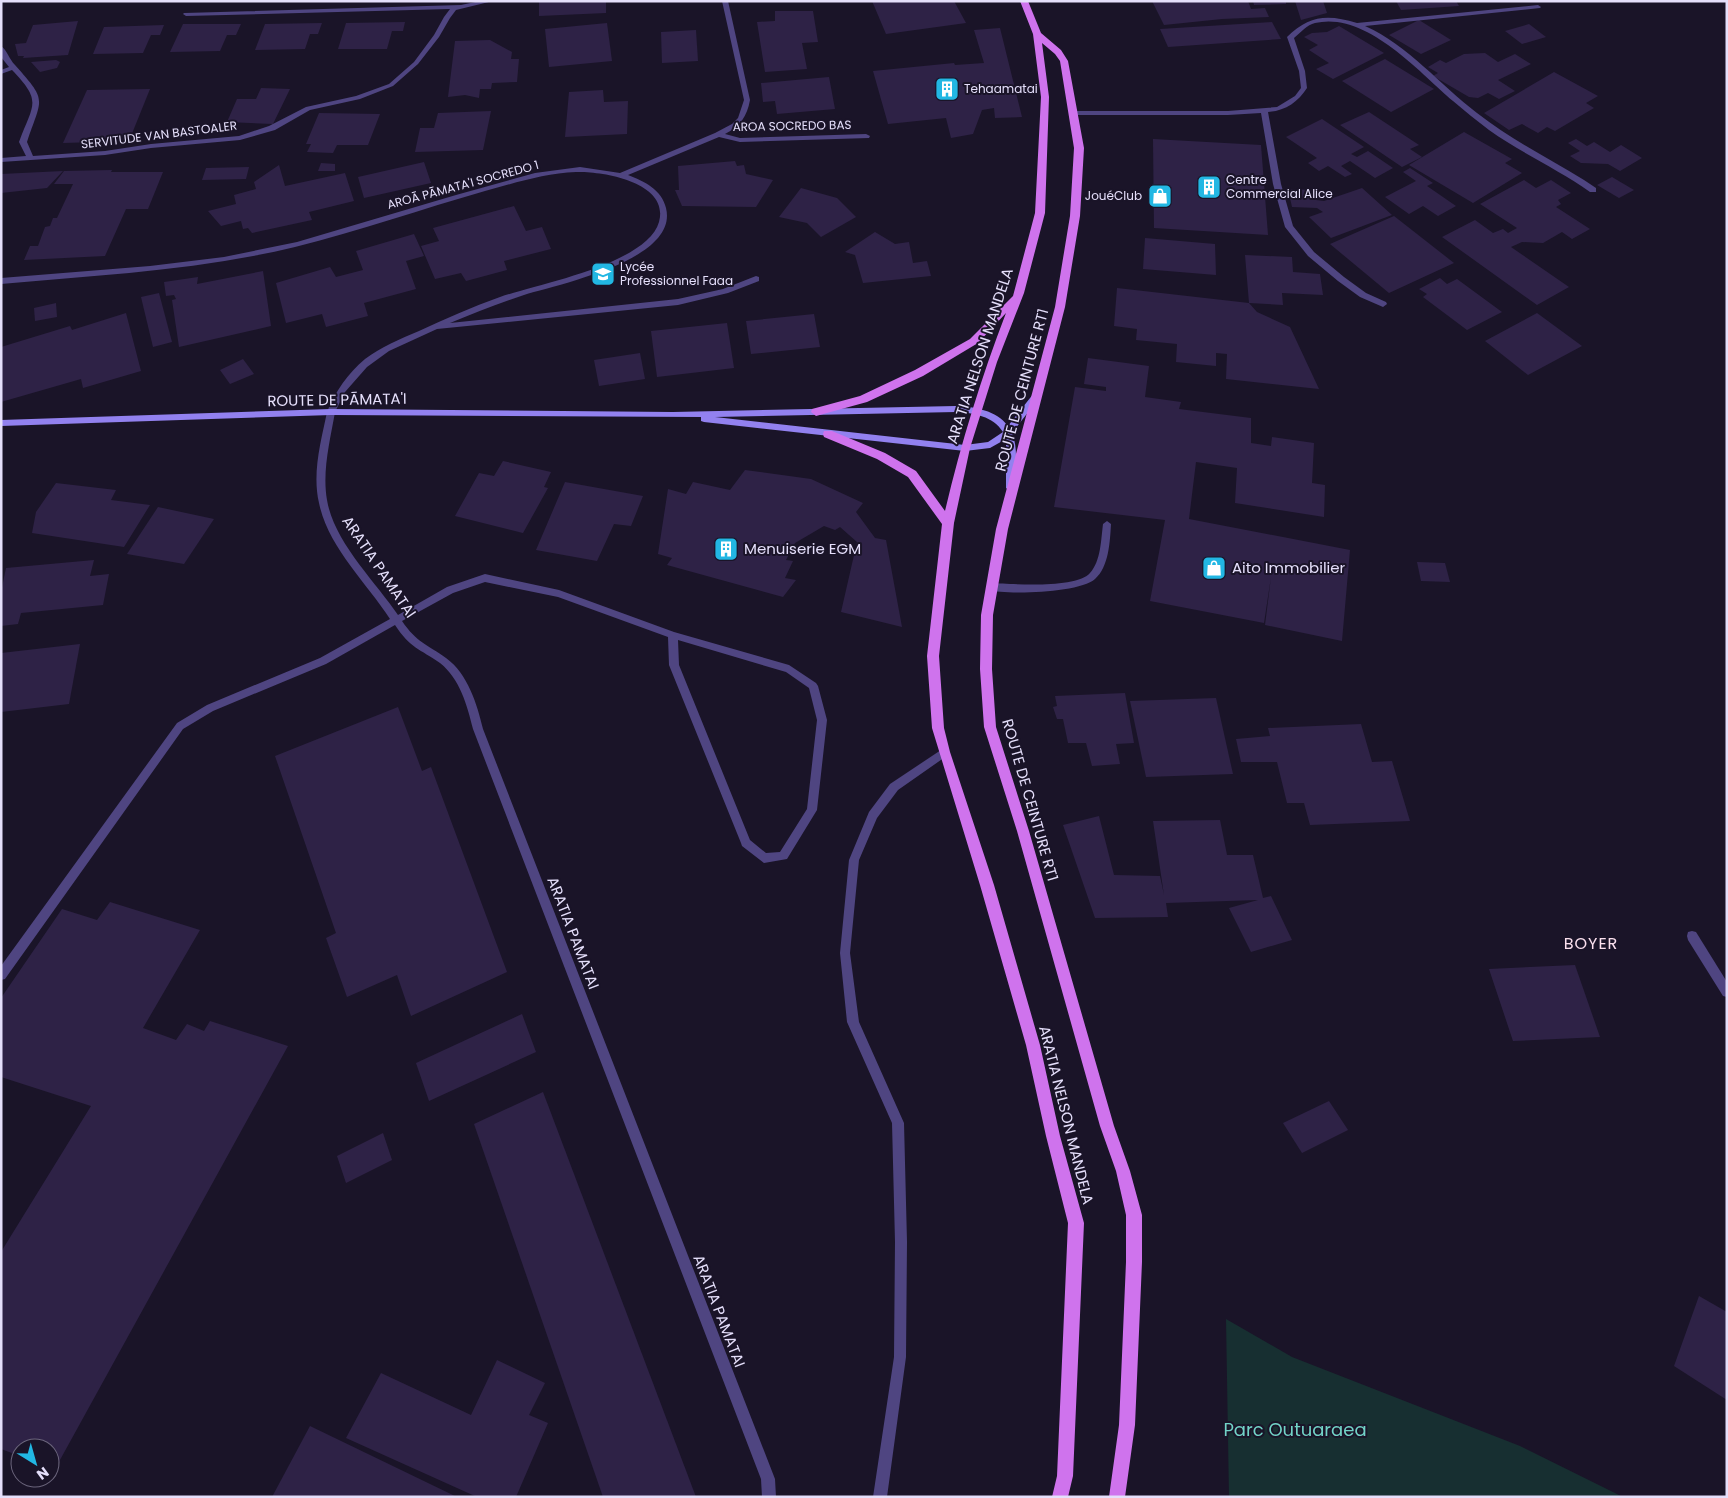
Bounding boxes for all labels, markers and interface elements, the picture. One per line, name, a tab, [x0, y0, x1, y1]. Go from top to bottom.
building icon: Tehaamatai	[934, 76, 960, 102]
place label: Tehaamatai	[964, 80, 1038, 97]
street label: AROA SOCREDO BAS	[732, 116, 852, 135]
street label: SERVITUDE VAN BASTOALER	[80, 117, 238, 153]
street label: AROĀ PĀMATA'I SOCREDO 1	[385, 156, 541, 213]
place label: Centre Commercial Alice	[1226, 171, 1333, 202]
building icon: Centre Commercial Alice	[1196, 174, 1222, 200]
shop icon: JouéClub	[1147, 183, 1173, 209]
place label: JouéClub	[1085, 187, 1142, 204]
place label: Lycée Professionnel Faaa	[620, 258, 733, 289]
school or university icon: Lycée Professionnel Faaa	[590, 261, 616, 287]
street label: ARATIA NELSON MANDELA	[941, 265, 1018, 446]
street label: ROUTE DE CEINTURE RT1	[990, 306, 1053, 474]
street label: ROUTE DE PĀMATA'I	[267, 388, 407, 411]
street label: ARATIA PAMATAI	[337, 512, 421, 622]
building icon: Menuiserie EGM	[713, 536, 739, 562]
place label: Menuiserie EGM	[744, 538, 861, 559]
shop icon: Aito Immobilier	[1201, 555, 1227, 581]
place label: Aito Immobilier	[1232, 557, 1346, 578]
street label: ROUTE DE CEINTURE RT1	[997, 716, 1064, 883]
street label: ARATIA PAMATAI	[542, 874, 605, 992]
district label: BOYER	[1564, 932, 1618, 955]
street label: ARATIA NELSON MANDELA	[1034, 1023, 1099, 1206]
street label: ARATIA PAMATAI	[688, 1252, 751, 1370]
park label: Parc Outuaraea	[1223, 1417, 1367, 1442]
north arrow	[10, 1438, 60, 1488]
text: N	[33, 1462, 53, 1485]

